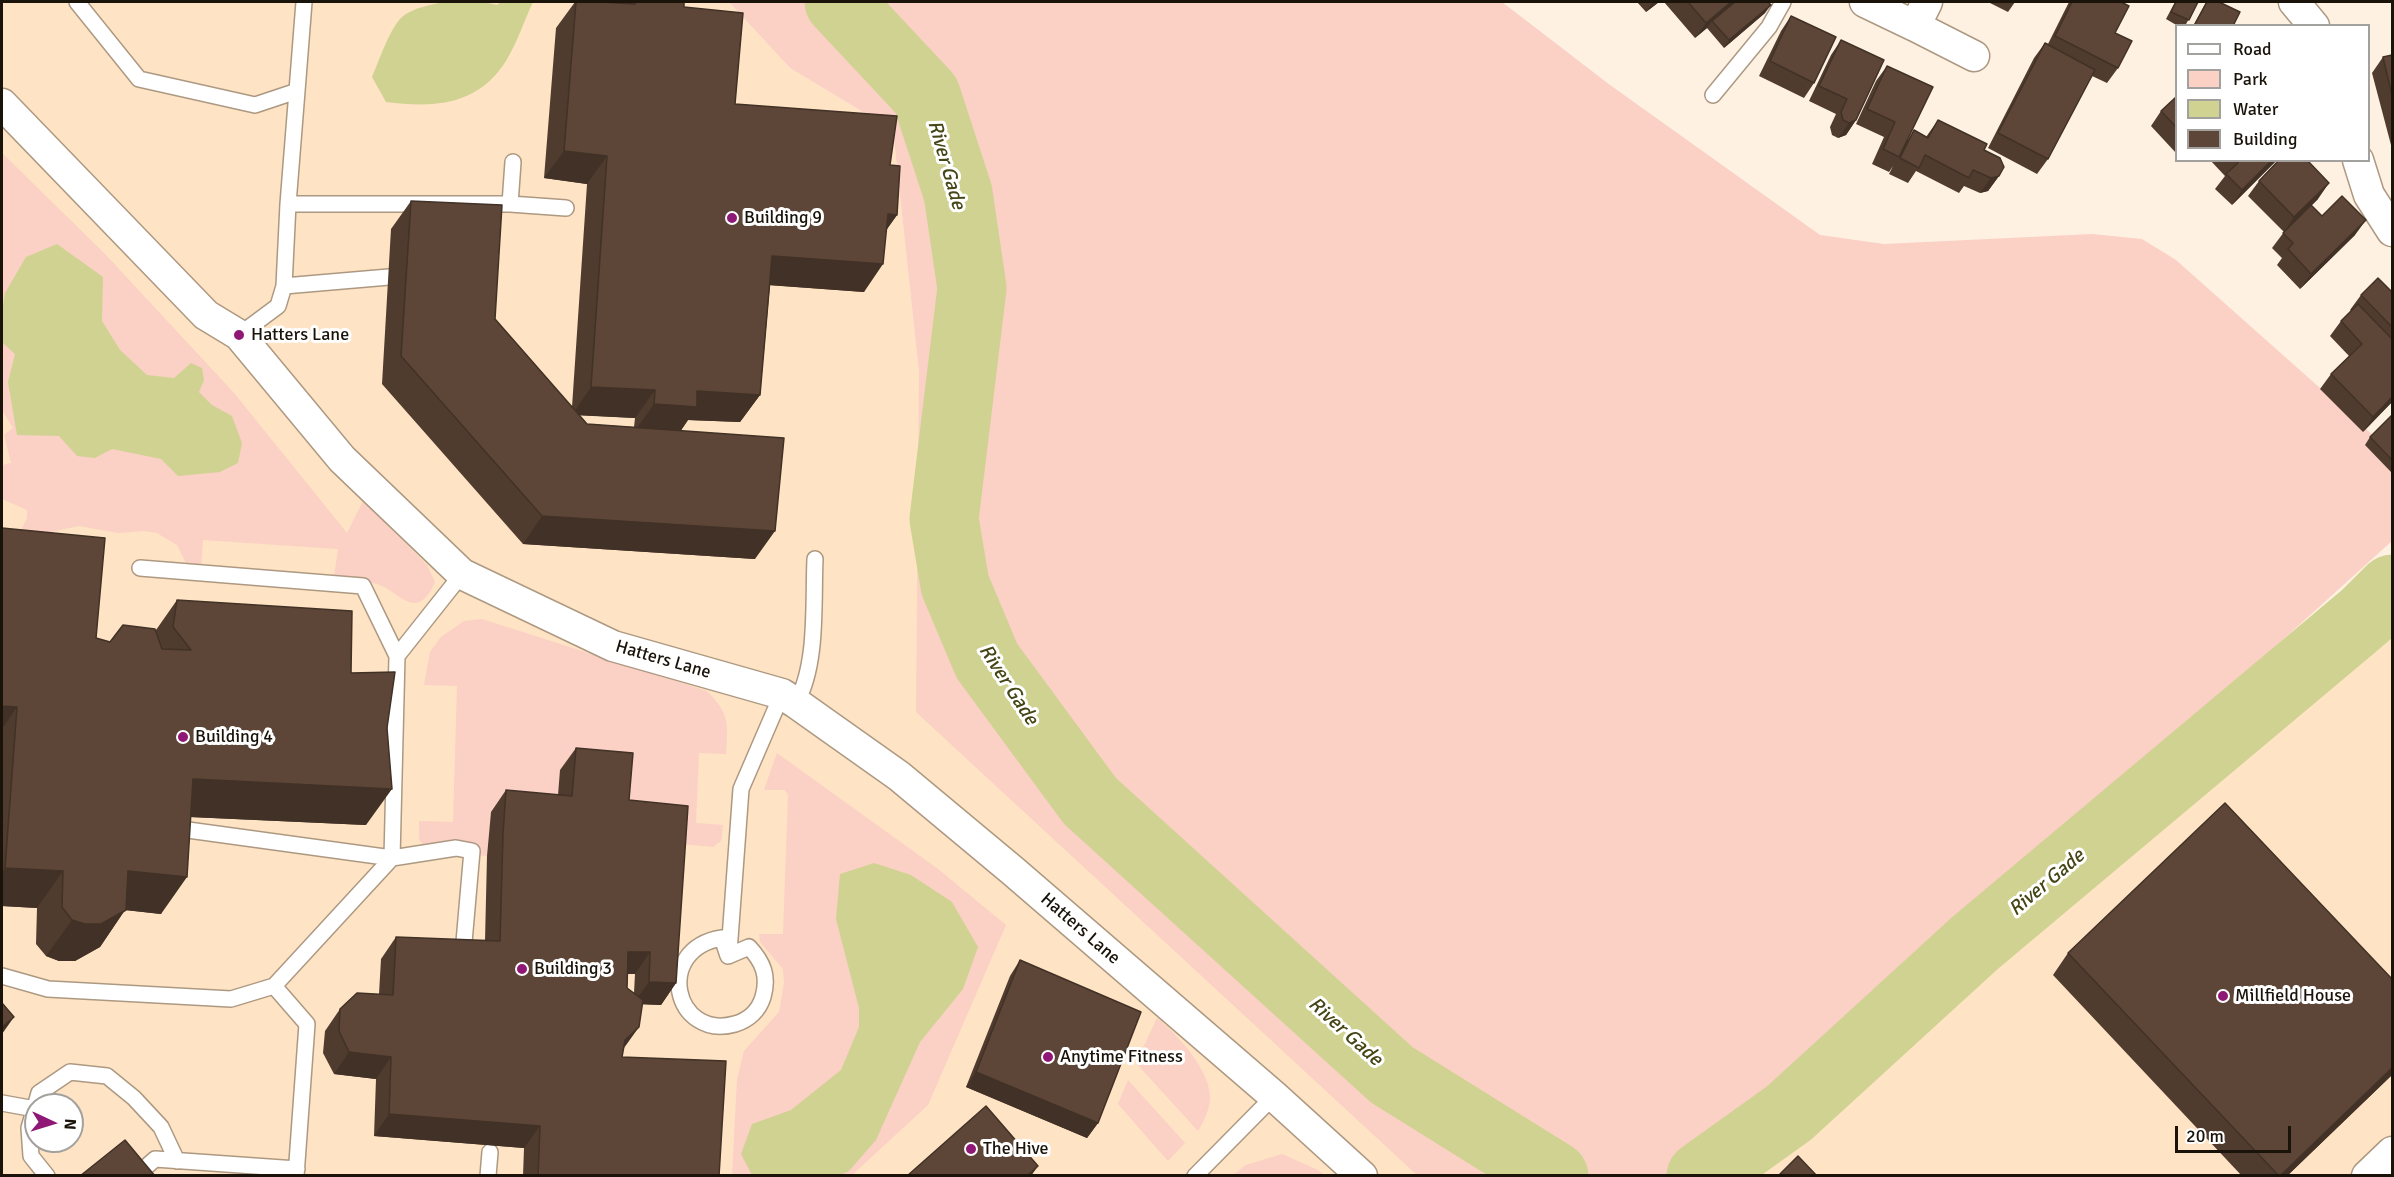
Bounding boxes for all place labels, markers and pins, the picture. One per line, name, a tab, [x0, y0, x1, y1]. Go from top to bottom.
place label: Building 9	[744, 207, 822, 229]
marker: Building 9	[725, 211, 739, 225]
place label: Hatters Lane	[251, 324, 349, 346]
marker: Hatters Lane	[232, 328, 246, 342]
place label: Building 4	[195, 726, 273, 748]
marker: Building 4	[176, 730, 190, 744]
place label: Building 3	[534, 958, 612, 980]
marker: Building 3	[515, 962, 529, 976]
place label: Millfield House	[2235, 985, 2351, 1007]
marker: Millfield House	[2216, 989, 2230, 1003]
place label: Anytime Fitness	[1060, 1046, 1183, 1068]
marker: Anytime Fitness	[1041, 1050, 1055, 1064]
place label: The Hive	[983, 1138, 1048, 1160]
marker: The Hive	[964, 1142, 978, 1156]

